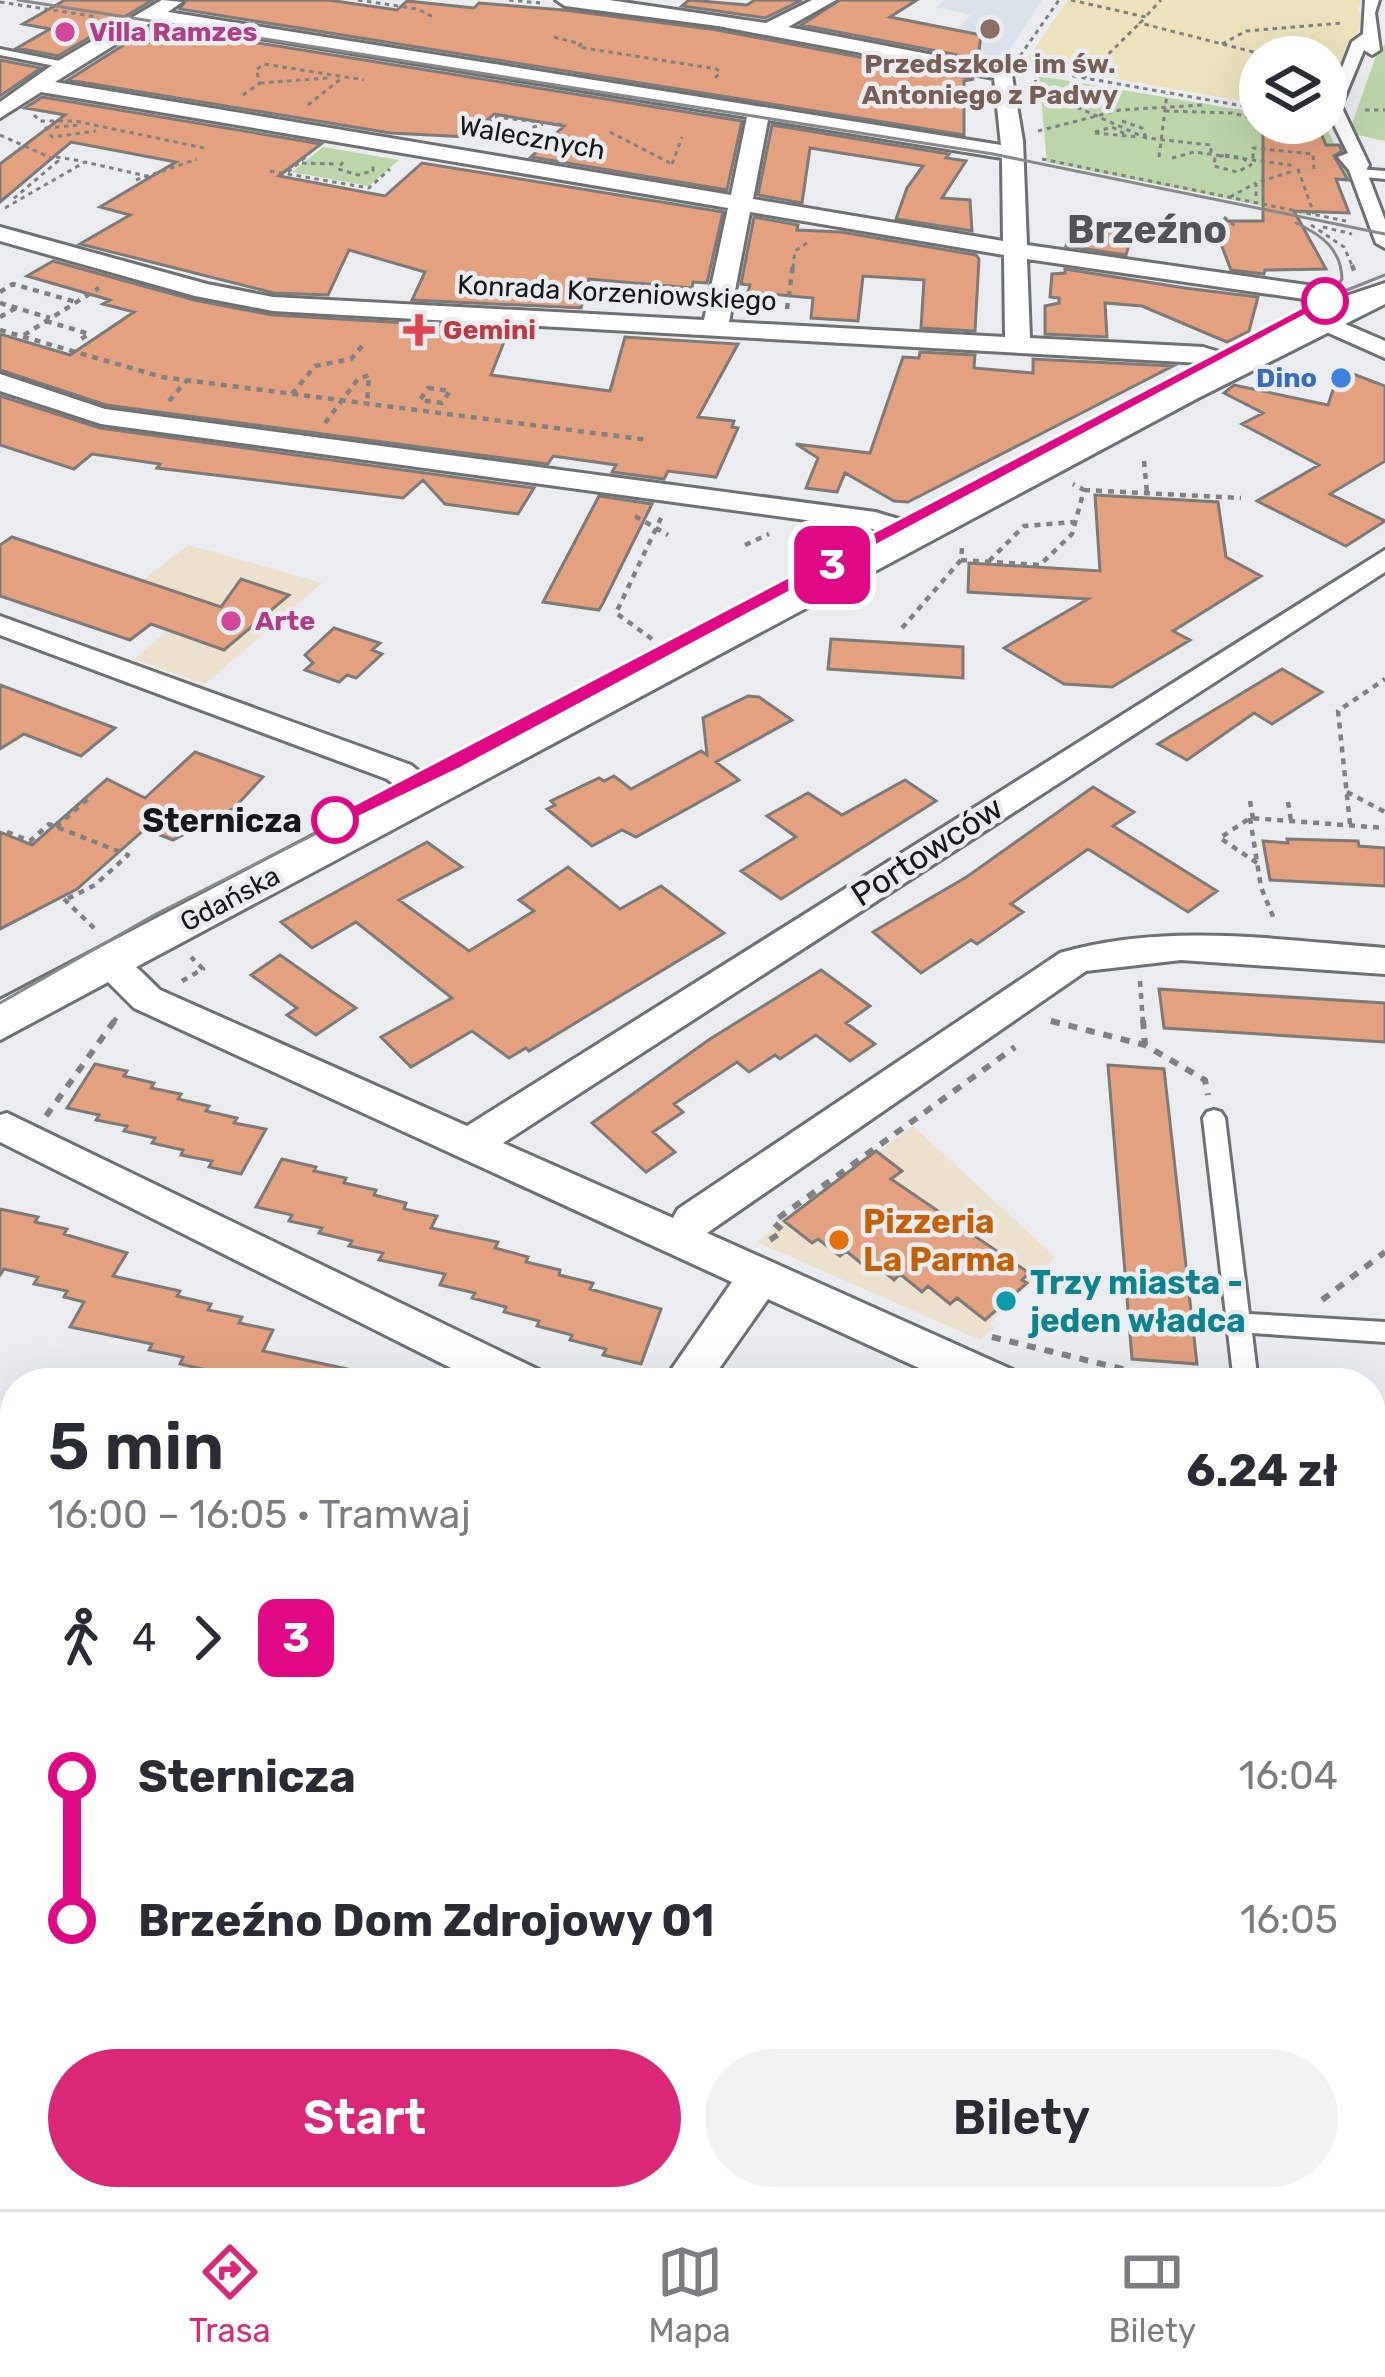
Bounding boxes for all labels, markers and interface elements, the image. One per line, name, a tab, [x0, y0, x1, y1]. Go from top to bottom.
place label: Villa Ramzes	[89, 16, 257, 48]
marker: Przedszkole im św. Antoniego z Padwy	[977, 16, 1003, 42]
marker: Villa Ramzes	[52, 19, 78, 45]
map controls	[1239, 36, 1347, 144]
button: layers	[1239, 36, 1347, 144]
place label: Przedszkole im św. Antoniego z Padwy	[862, 48, 1118, 111]
street label: Walecznych	[456, 109, 608, 167]
district label: Brzeźno	[1067, 207, 1227, 253]
street label: Konrada Korzeniowskiego	[456, 269, 778, 317]
unlabelled marker	[1303, 279, 1347, 323]
place label: Gemini	[443, 314, 536, 346]
marker: Gemini	[406, 317, 432, 343]
place label: Dino	[1256, 362, 1317, 394]
marker: Dino	[1328, 365, 1354, 391]
line badge: 3	[793, 526, 871, 604]
text: 3	[818, 540, 846, 590]
place label: Arte	[255, 605, 315, 637]
marker: Arte	[218, 608, 244, 634]
street label: Portowców	[844, 788, 1010, 914]
marker: Sternicza	[313, 798, 357, 842]
place label: Sternicza	[142, 801, 302, 840]
street label: Gdańska	[175, 860, 285, 938]
place label: Pizzeria La Parma	[863, 1202, 1015, 1279]
marker: Pizzeria La Parma	[826, 1227, 852, 1253]
place label: Trzy miasta - jeden władca	[1028, 1263, 1246, 1340]
marker: Trzy miasta - jeden władca	[993, 1288, 1019, 1314]
text: 5 min	[48, 1407, 224, 1486]
text: 6.24 zł	[1186, 1444, 1338, 1497]
text: 16:00 – 16:05 · Tramwaj	[48, 1492, 471, 1538]
icon: walk	[48, 1605, 114, 1671]
icon: forward	[174, 1605, 240, 1671]
text: 3	[282, 1613, 310, 1663]
text: 4	[132, 1615, 156, 1661]
text: Sternicza	[138, 1750, 356, 1803]
text: 16:04	[1239, 1753, 1338, 1799]
text: Brzeźno Dom Zdrojowy 01	[138, 1894, 714, 1947]
text: 16:05	[1240, 1897, 1338, 1943]
button: Start	[48, 2049, 681, 2187]
button: Bilety	[705, 2049, 1338, 2187]
tab: Trasa	[189, 2239, 271, 2350]
tab: Mapa	[649, 2239, 731, 2350]
tab: Bilety	[1109, 2239, 1196, 2350]

